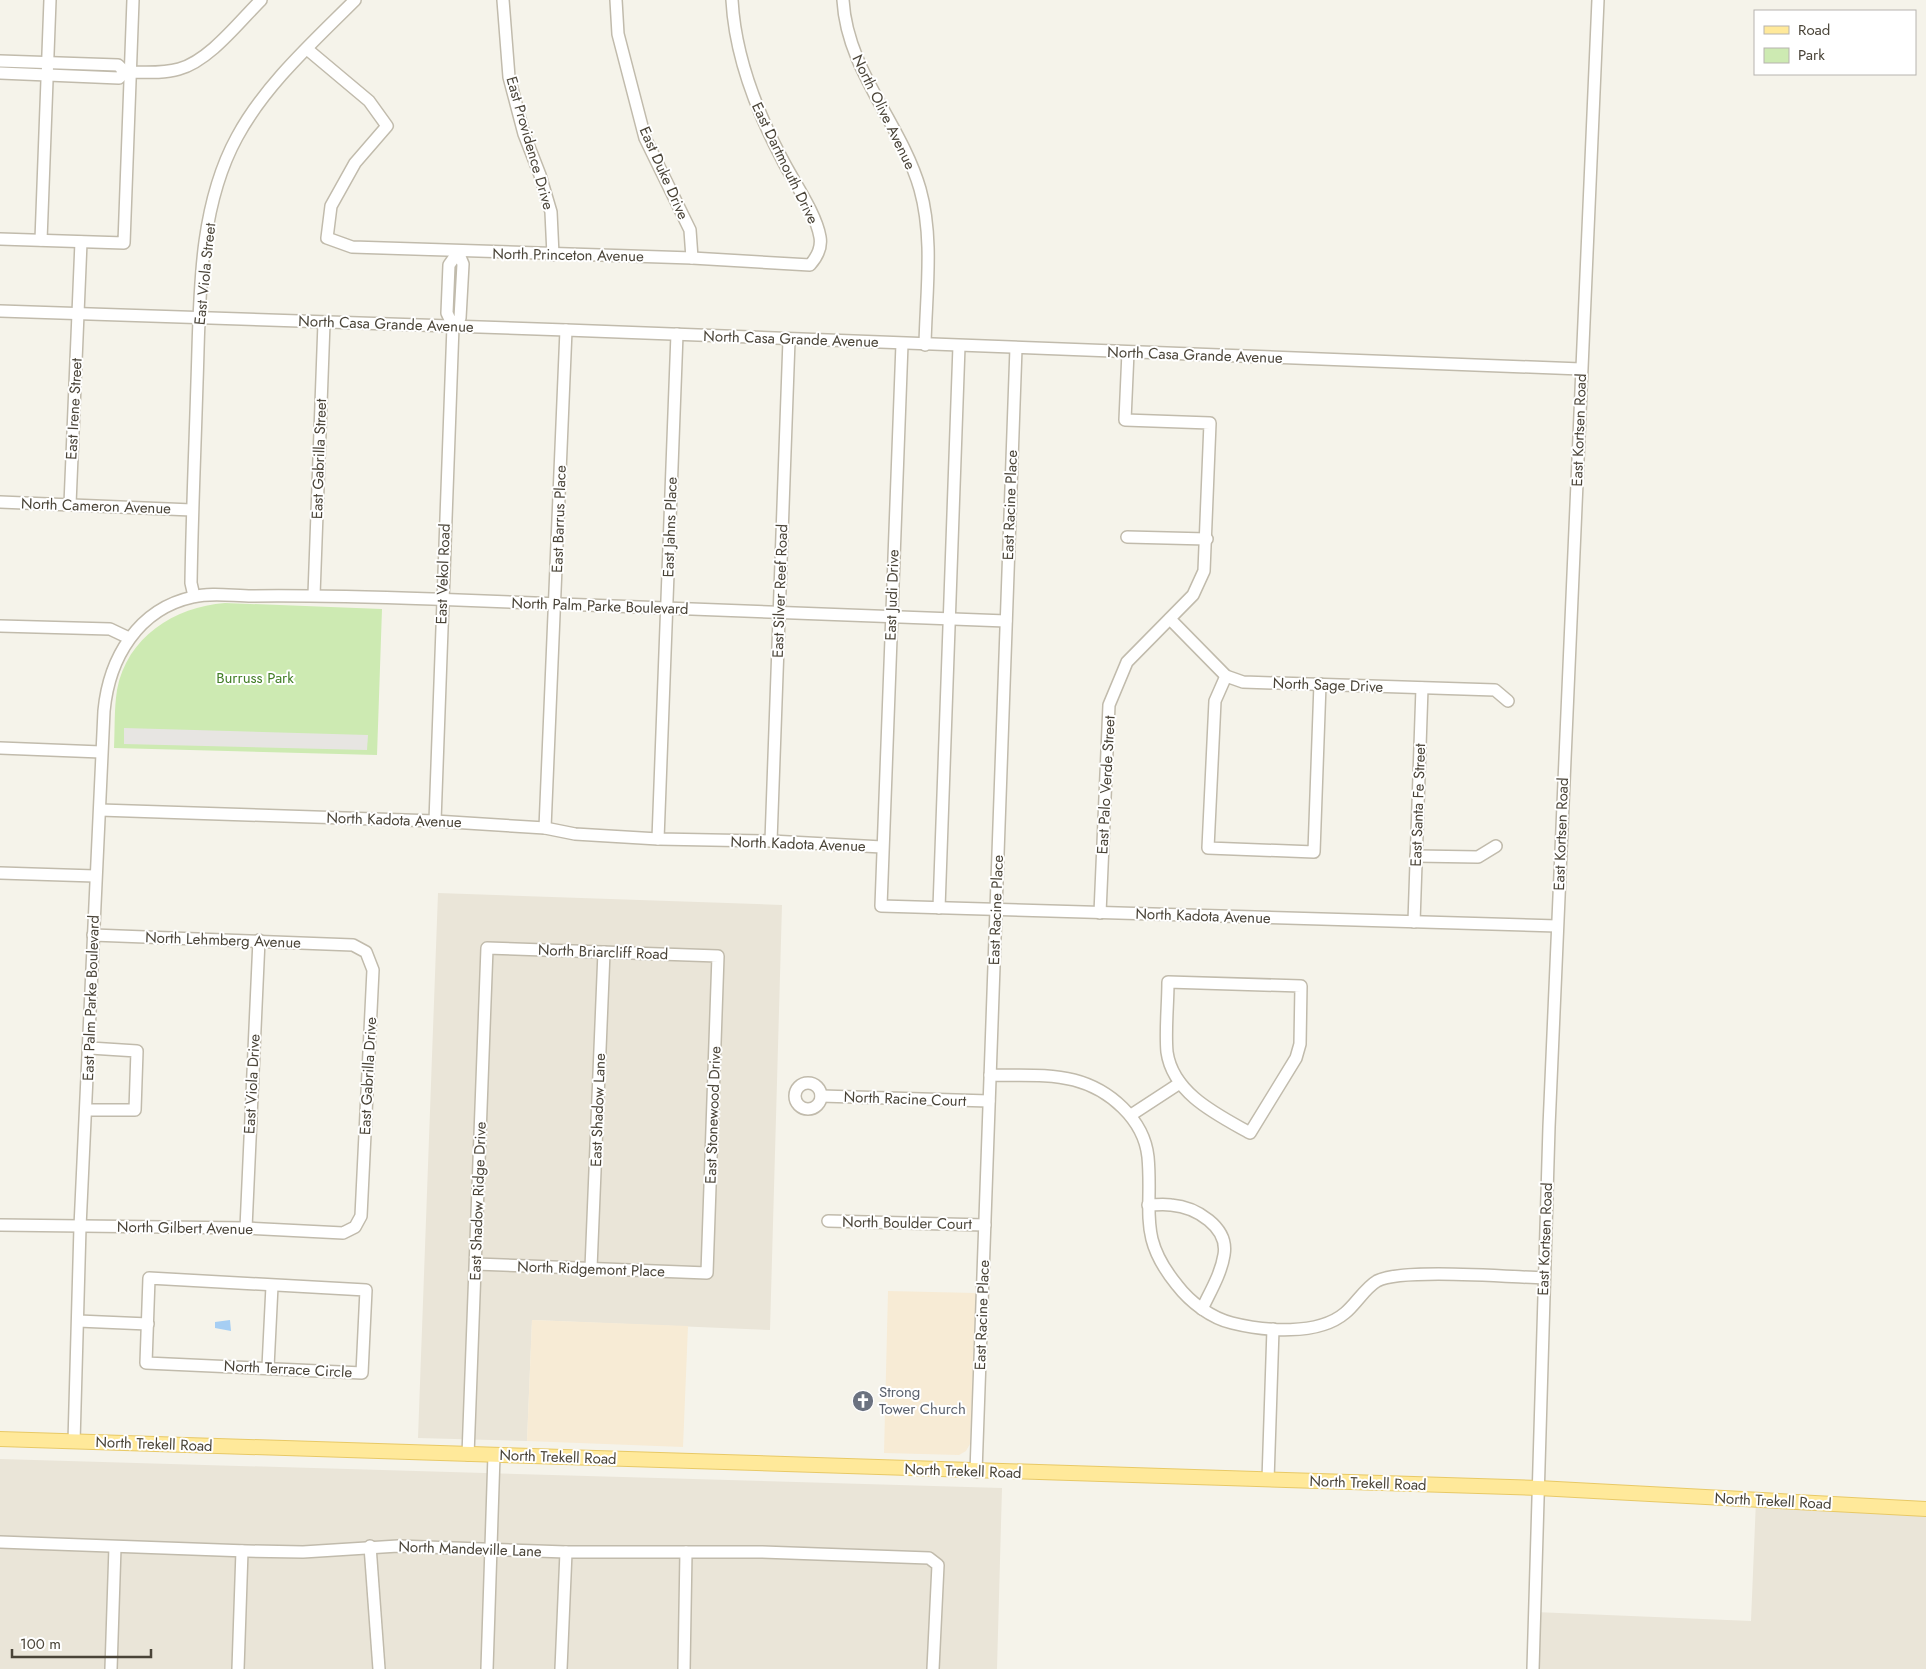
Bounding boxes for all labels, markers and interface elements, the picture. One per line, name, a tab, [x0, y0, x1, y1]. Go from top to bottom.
legend	[1754, 10, 1916, 75]
text: Road	[1798, 19, 1830, 41]
text: Park	[1798, 44, 1825, 66]
street label: North Olive Avenue	[847, 51, 922, 173]
street label: East Providence Drive	[500, 74, 560, 213]
street label: East Dartmouth Drive	[746, 98, 824, 228]
street label: East Duke Drive	[634, 123, 694, 223]
street label: East Viola Street	[189, 221, 221, 326]
street label: North Princeton Avenue	[492, 243, 644, 267]
street label: North Casa Grande Avenue	[298, 310, 474, 338]
street label: North Casa Grande Avenue	[703, 325, 879, 353]
street label: North Casa Grande Avenue	[1107, 341, 1283, 369]
street label: East Irene Street	[60, 357, 88, 460]
street label: East Kortsen Road	[1566, 373, 1592, 487]
street label: East Gabrilla Street	[306, 398, 332, 520]
street label: East Racine Place	[997, 449, 1023, 560]
street label: East Barrus Place	[546, 465, 572, 573]
street label: East Jahns Place	[657, 476, 683, 578]
street label: North Cameron Avenue	[21, 492, 172, 520]
street label: East Vekol Road	[430, 523, 456, 625]
street label: East Silver Reef Road	[767, 524, 793, 658]
street label: East Judi Drive	[879, 549, 905, 641]
street label: North Palm Parke Boulevard	[511, 592, 689, 620]
park label: Burruss Park	[216, 667, 294, 689]
street label: North Sage Drive	[1272, 672, 1384, 698]
street label: East Palo Verde Street	[1091, 715, 1121, 855]
street label: East Santa Fe Street	[1405, 743, 1431, 867]
street label: East Kortsen Road	[1548, 777, 1574, 891]
street label: North Kadota Avenue	[326, 807, 462, 833]
street label: North Kadota Avenue	[730, 831, 866, 857]
street label: East Racine Place	[983, 854, 1009, 965]
street label: North Kadota Avenue	[1135, 903, 1271, 929]
street label: East Palm Parke Boulevard	[77, 915, 105, 1081]
street label: North Lehmberg Avenue	[145, 926, 302, 954]
street label: North Briarcliff Road	[537, 939, 669, 965]
street label: East Gabrilla Drive	[354, 1016, 382, 1136]
street label: East Viola Drive	[238, 1033, 266, 1135]
street label: East Stonewood Drive	[700, 1046, 726, 1184]
street label: East Shadow Lane	[585, 1053, 611, 1167]
street label: North Racine Court	[843, 1086, 967, 1112]
street label: East Shadow Ridge Drive	[464, 1121, 492, 1281]
street label: East Kortsen Road	[1532, 1182, 1558, 1296]
street label: North Boulder Court	[842, 1211, 972, 1235]
street label: North Gilbert Avenue	[117, 1216, 254, 1240]
street label: North Ridgemont Place	[517, 1255, 665, 1283]
street label: East Racine Place	[969, 1259, 995, 1370]
street label: North Terrace Circle	[223, 1355, 353, 1383]
place label: Strong Tower Church	[879, 1381, 966, 1420]
church icon: Strong Tower Church	[851, 1389, 875, 1413]
street label: North Trekell Road	[95, 1431, 213, 1457]
street label: North Trekell Road	[499, 1444, 617, 1470]
street label: North Trekell Road	[904, 1458, 1022, 1484]
street label: North Trekell Road	[1309, 1470, 1427, 1496]
street label: North Trekell Road	[1714, 1487, 1832, 1515]
street label: North Mandeville Lane	[398, 1536, 542, 1563]
scale bar	[12, 1626, 151, 1658]
text: 100 m	[20, 1633, 61, 1655]

